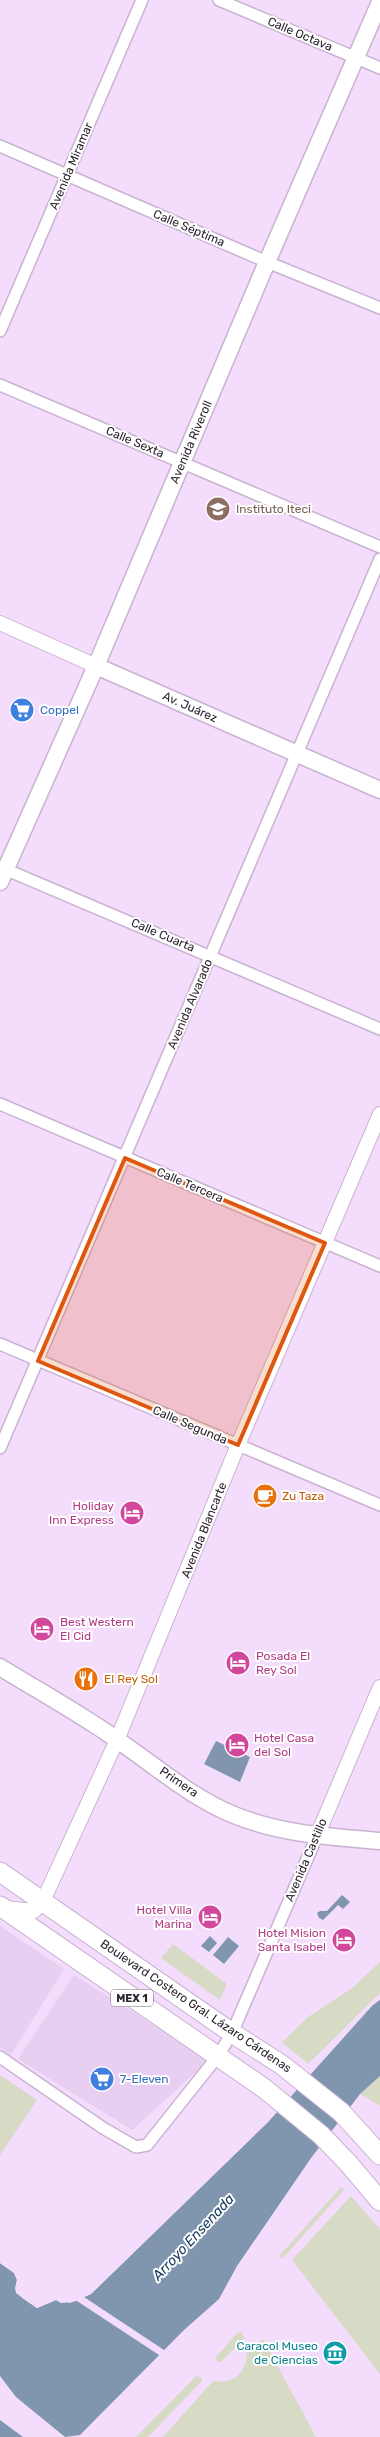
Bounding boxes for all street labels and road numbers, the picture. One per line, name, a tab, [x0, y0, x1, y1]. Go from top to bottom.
street label: Calle Octava	[265, 14, 335, 54]
street label: Avenida Miramar	[46, 120, 96, 212]
street label: Calle Séptima	[151, 207, 227, 249]
street label: Avenida Riveroll	[167, 398, 215, 486]
street label: Calle Sexta	[104, 423, 166, 461]
street label: Av. Juárez	[161, 689, 219, 725]
street label: Calle Cuarta	[129, 915, 197, 955]
street label: Avenida Alvarado	[165, 957, 215, 1051]
street label: Calle Tercera	[154, 1165, 226, 1205]
street label: Calle Segunda	[151, 1403, 229, 1447]
street label: Avenida Blancarte	[178, 1480, 230, 1580]
street label: Primera	[157, 1764, 201, 1800]
street label: Avenida Castillo	[282, 1816, 330, 1904]
street label: Boulevard Costero Gral. Lázaro Cárdenas	[98, 1937, 294, 2075]
road number: MEX 1	[111, 1990, 153, 2006]

